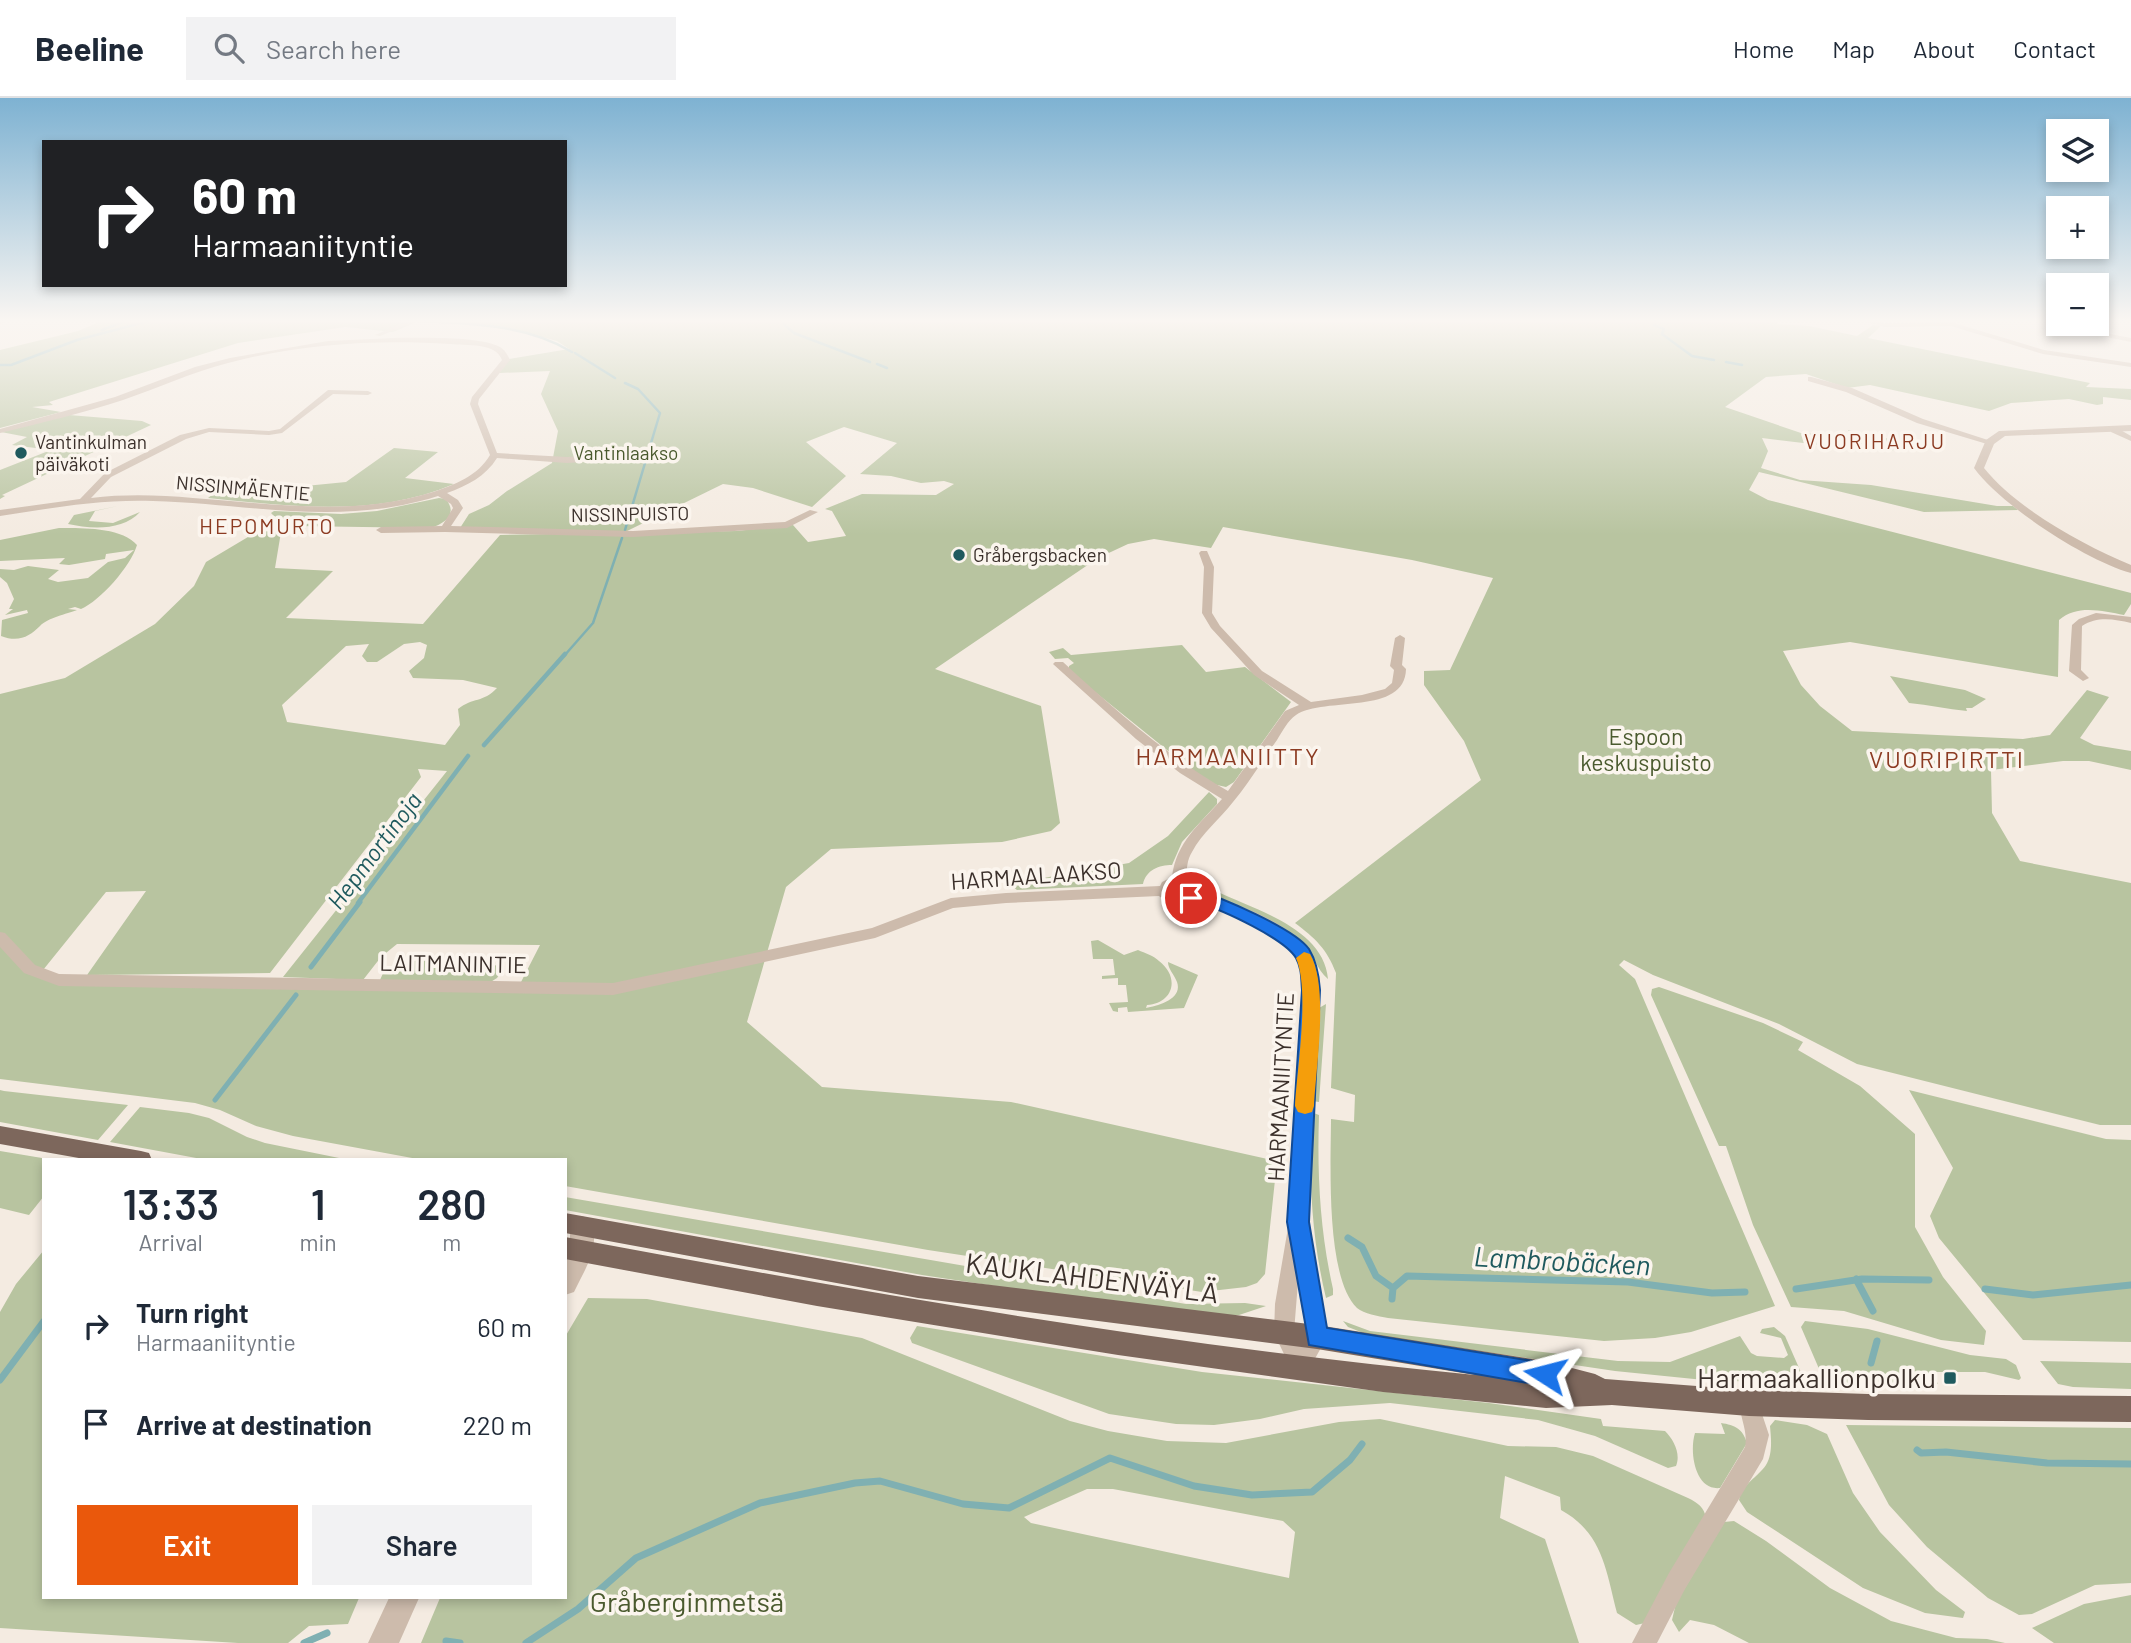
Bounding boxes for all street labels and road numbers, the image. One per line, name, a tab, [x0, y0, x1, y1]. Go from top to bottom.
street label: NISSINMÄENTIE	[175, 470, 311, 505]
street label: NISSINPUISTO	[571, 501, 689, 526]
street label: HARMAALAAKSO	[950, 855, 1122, 895]
street label: LAITMANINTIE	[379, 948, 527, 978]
street label: HARMAANIITYNTIE	[1261, 992, 1299, 1182]
street label: KAUKLAHDENVÄYLÄ	[964, 1245, 1220, 1309]

